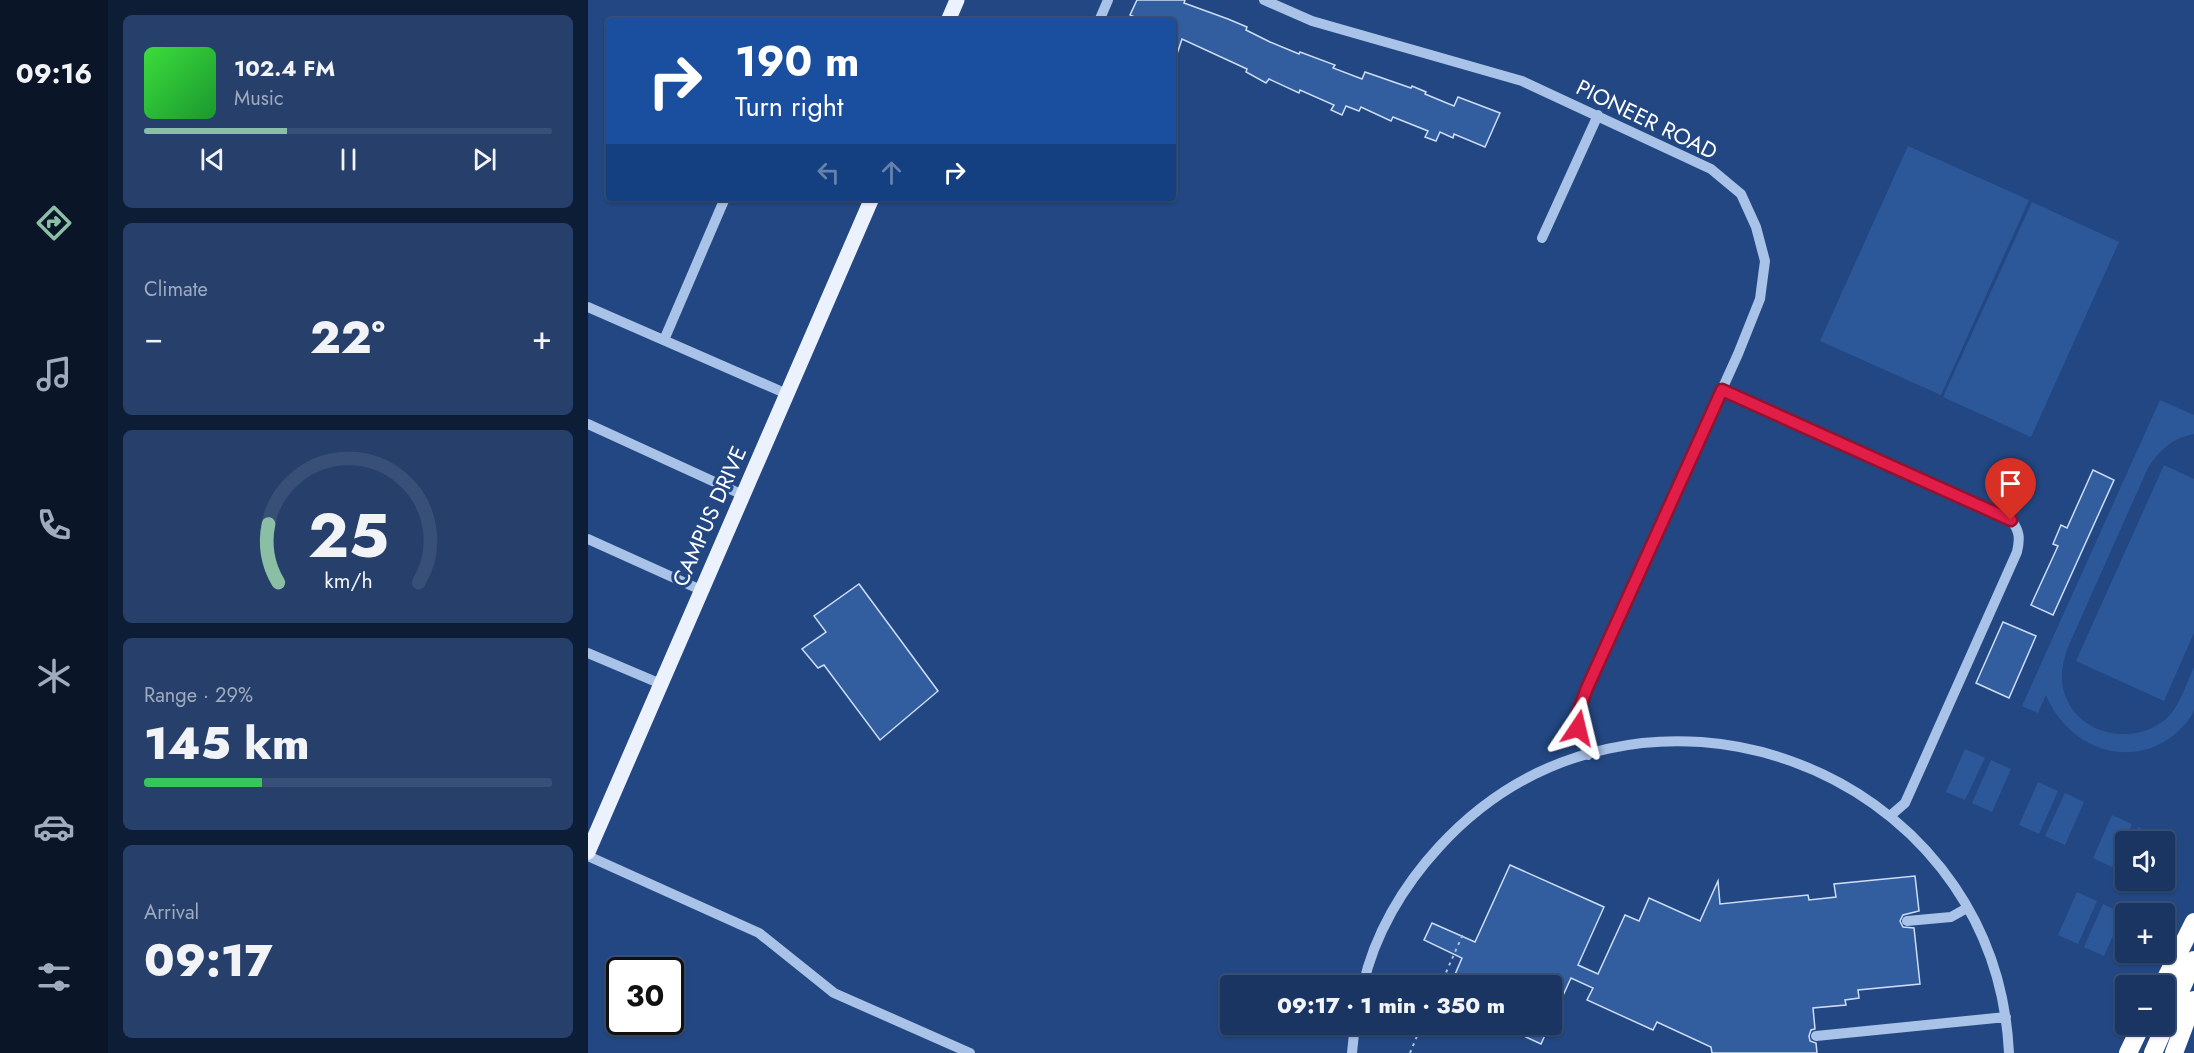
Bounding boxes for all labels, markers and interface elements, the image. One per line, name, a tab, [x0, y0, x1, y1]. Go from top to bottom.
text: 190 m	[735, 31, 859, 92]
icon: right	[636, 42, 714, 120]
text: 102.4 FM	[234, 52, 335, 84]
text: 09:16	[16, 54, 92, 93]
street label: PIONEER ROAD	[1571, 71, 1723, 167]
text: Music	[234, 84, 284, 113]
text: Turn right	[735, 87, 843, 126]
icon: previous	[196, 143, 229, 176]
icon: pause	[332, 143, 365, 176]
icon: next	[468, 143, 501, 176]
icon: left	[812, 156, 845, 189]
icon: ahead	[875, 156, 908, 189]
icon: right	[938, 156, 971, 189]
icon: directions	[33, 202, 75, 244]
text: Climate	[144, 275, 208, 304]
text: 22°	[310, 305, 385, 370]
text: −	[144, 314, 163, 361]
text: +	[532, 314, 552, 361]
icon: music	[33, 353, 75, 395]
street label: CAMPUS DRIVE	[664, 441, 754, 591]
pin	[1985, 458, 2036, 520]
icon: arrive	[1994, 467, 2027, 500]
text: 25	[307, 491, 389, 581]
icon: phone	[33, 504, 75, 546]
text: km/h	[324, 566, 372, 597]
icon: climate	[33, 655, 75, 697]
text: Range · 29%	[144, 681, 253, 710]
position arrow	[1546, 696, 1610, 760]
text: 145 km	[144, 711, 310, 776]
icon: car	[33, 806, 75, 848]
map controls	[2115, 831, 2175, 1035]
button: sound	[2115, 831, 2175, 891]
text: Arrival	[144, 898, 199, 927]
button: +	[2115, 903, 2175, 963]
text: 09:17	[144, 928, 273, 993]
icon: filters	[33, 956, 75, 998]
speed limit sign: 30	[606, 957, 684, 1035]
button: −	[2115, 975, 2175, 1035]
text: 09:17 · 1 min · 350 m	[1277, 989, 1505, 1021]

